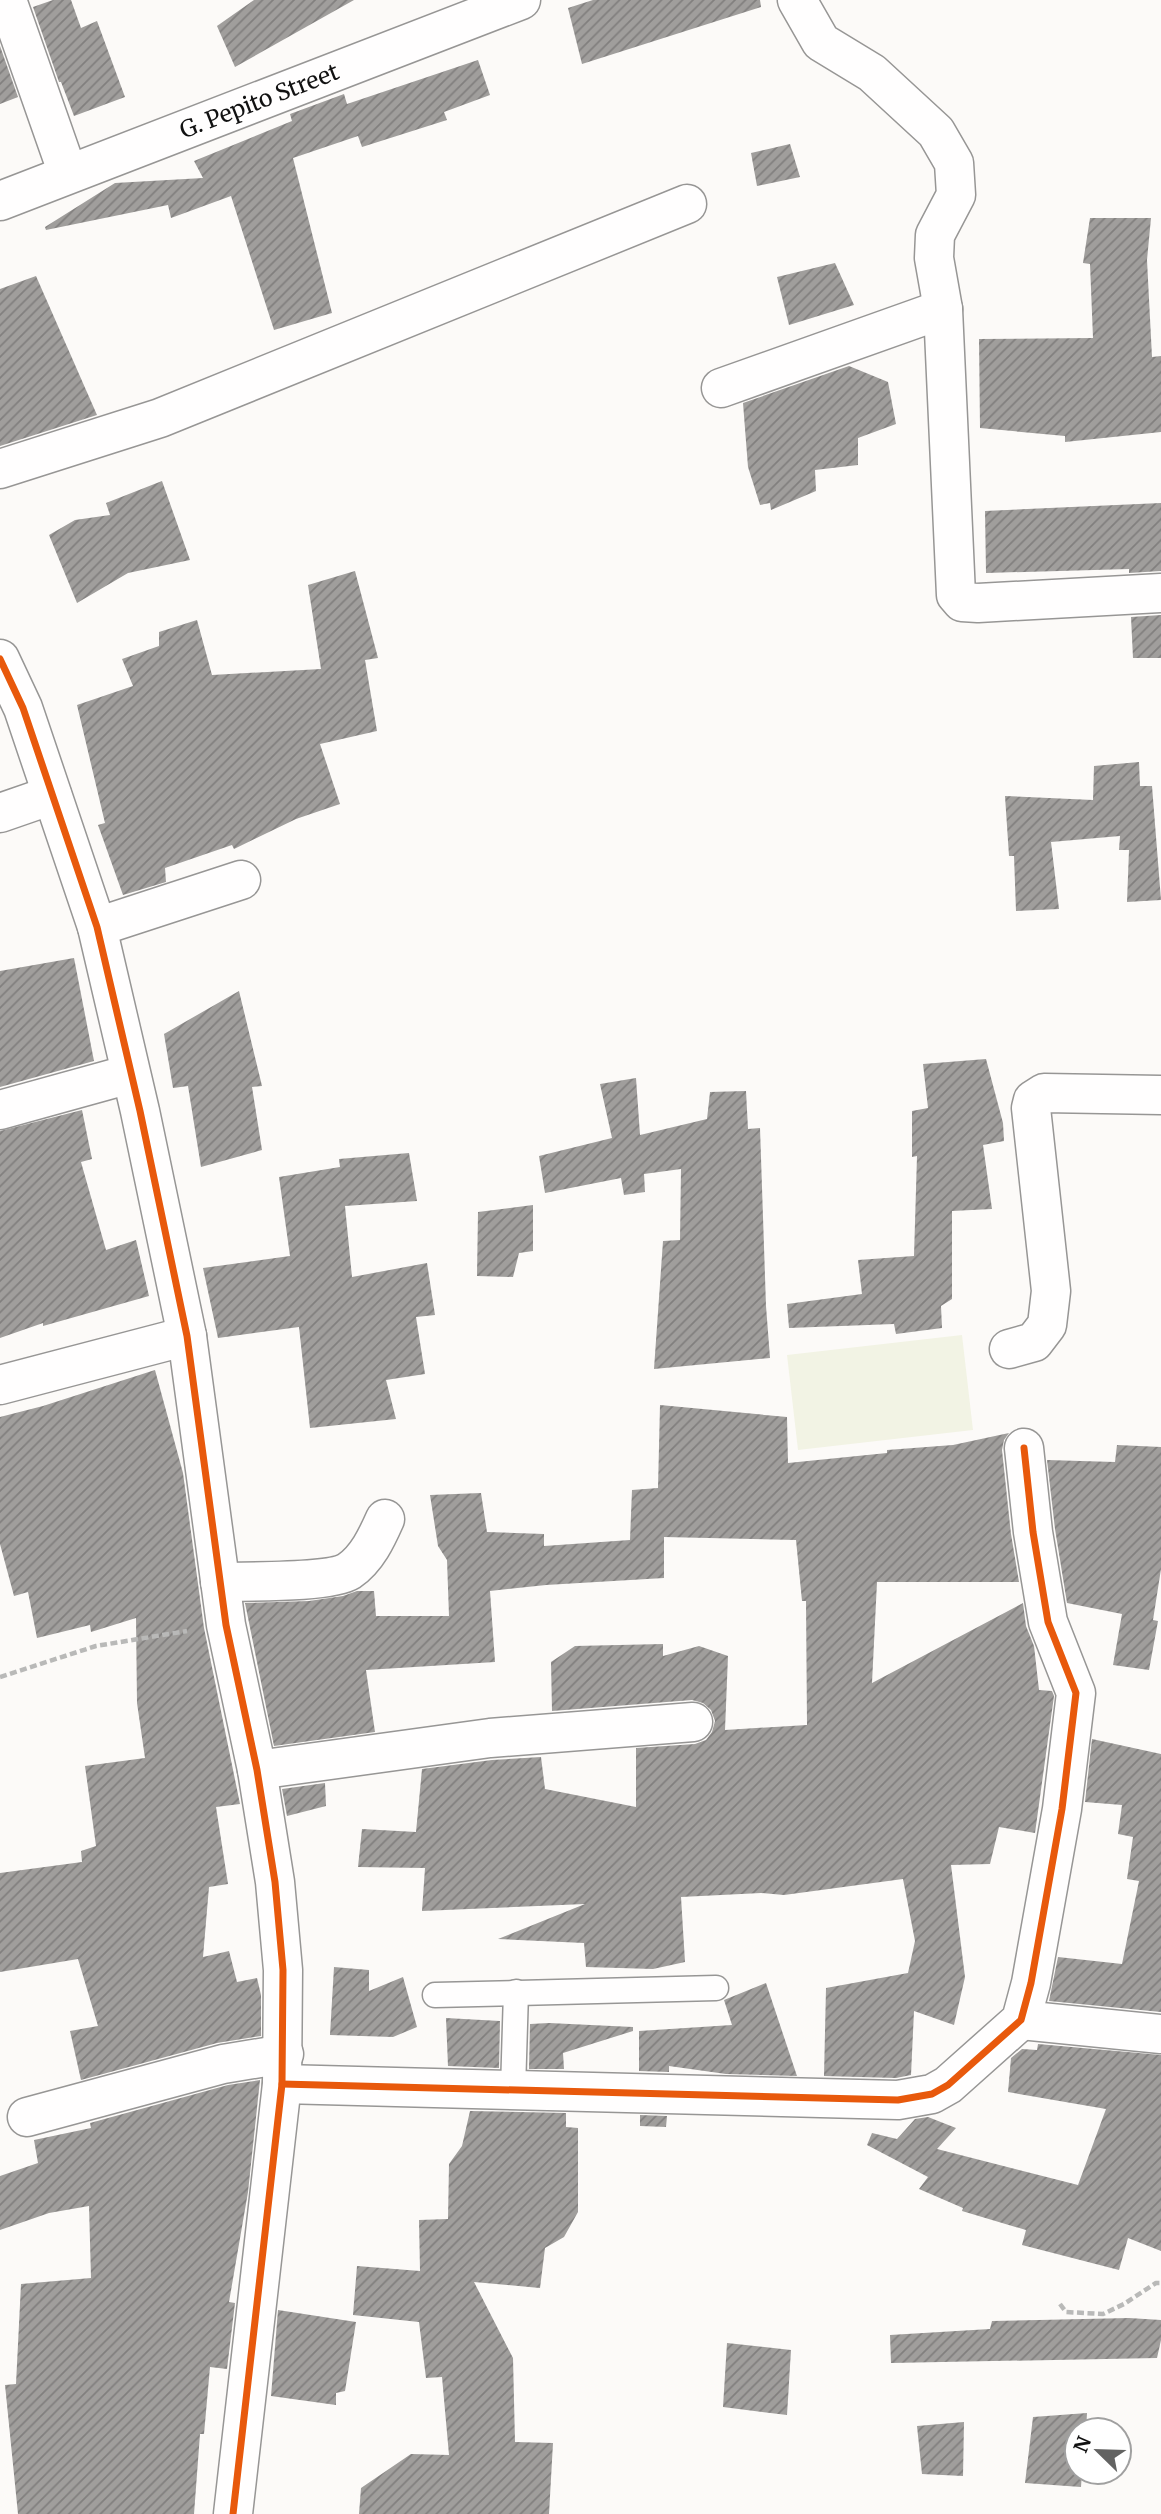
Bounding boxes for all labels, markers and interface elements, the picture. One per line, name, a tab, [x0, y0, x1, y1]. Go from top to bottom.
street label: G. Pepito Street	[175, 57, 343, 144]
north arrow	[1063, 2416, 1133, 2486]
text: N	[1068, 2433, 1096, 2456]

